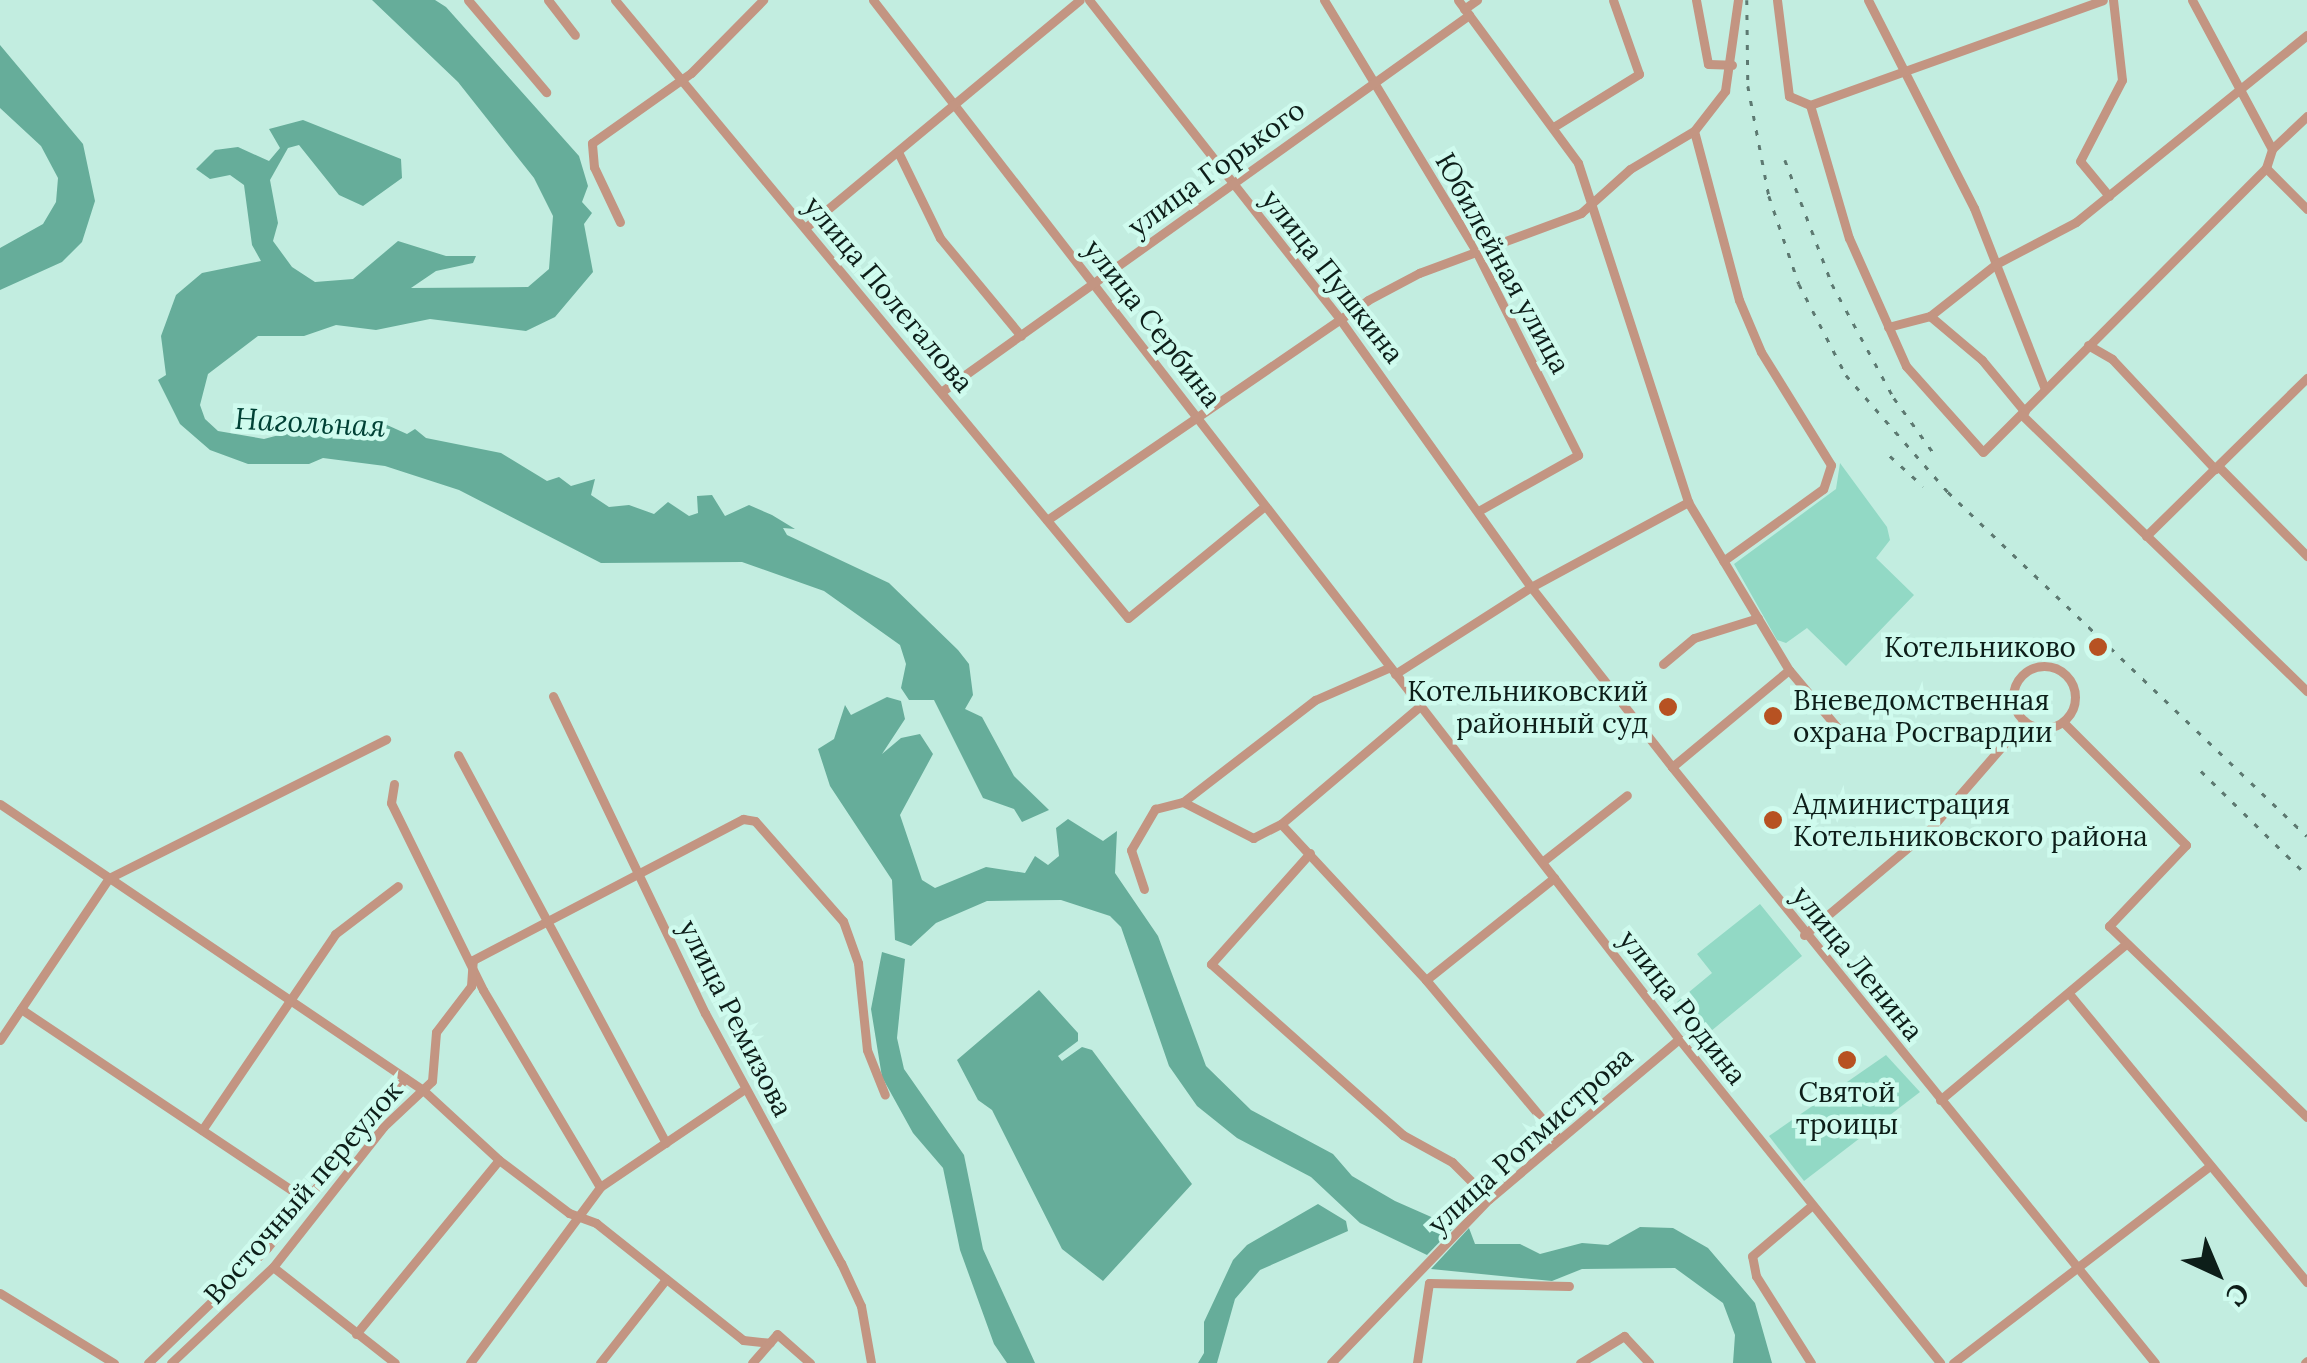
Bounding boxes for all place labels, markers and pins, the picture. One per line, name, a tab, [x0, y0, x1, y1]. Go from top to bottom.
place label: Котельниково	[1884, 630, 2076, 664]
marker: Котельниково	[2085, 634, 2111, 660]
place label: Котельниковский районный суд	[1407, 674, 1648, 740]
place label: Вневедомственная охрана Росгвардии	[1793, 683, 2053, 749]
marker: Котельниковский районный суд	[1657, 696, 1679, 718]
marker: Вневедомственная охрана Росгвардии	[1762, 705, 1784, 727]
place label: Администрация Котельниковского района	[1793, 787, 2148, 853]
marker: Администрация Котельниковского района	[1762, 809, 1784, 831]
marker: Святой троицы	[1836, 1049, 1858, 1071]
place label: Святой троицы	[1796, 1075, 1898, 1141]

